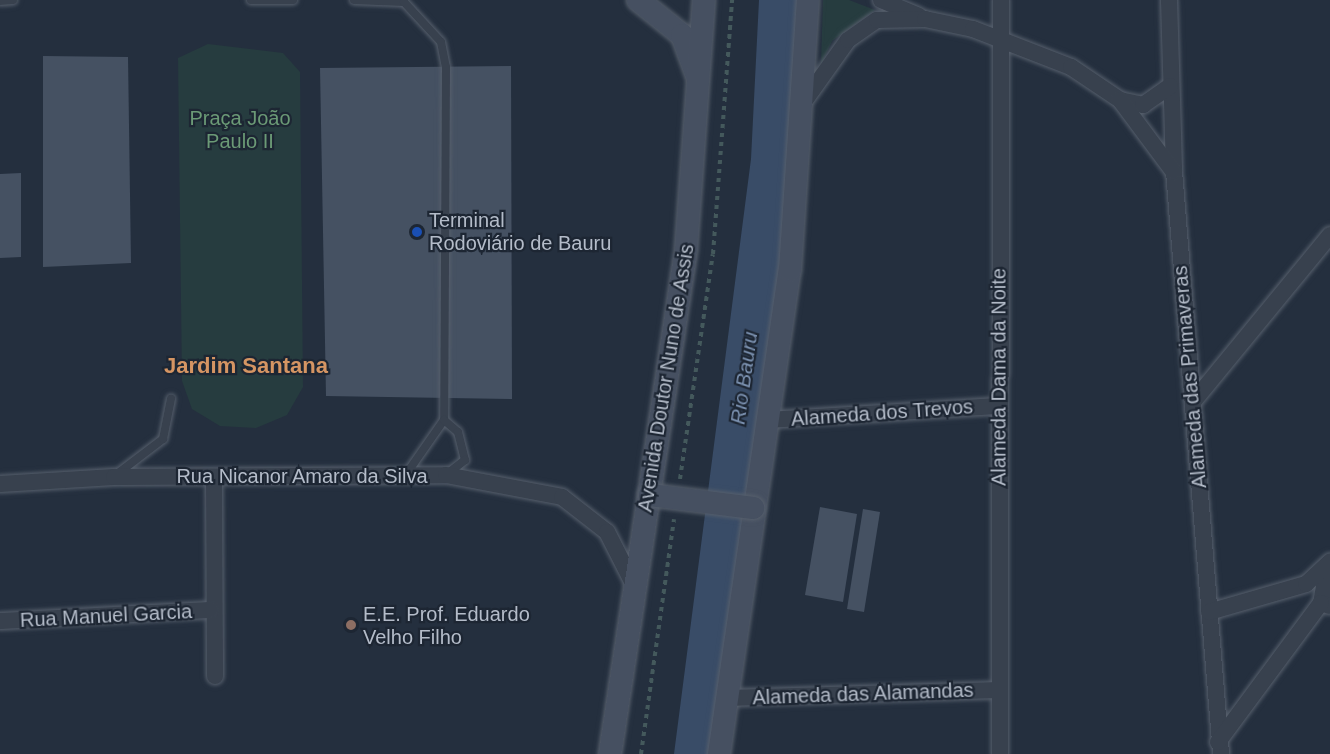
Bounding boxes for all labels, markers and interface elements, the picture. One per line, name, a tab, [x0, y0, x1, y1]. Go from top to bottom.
park label: Praça João Paulo II	[189, 107, 291, 154]
place label: Terminal Rodoviário de Bauru	[429, 208, 611, 255]
marker: Terminal Rodoviário de Bauru	[410, 225, 424, 239]
street label: Avenida Doutor Nuno de Assis	[633, 242, 699, 514]
street label: Alameda das Primaveras	[1168, 265, 1212, 489]
street label: Alameda Dama da Noite	[987, 268, 1011, 486]
water label: Rio Bauru	[725, 330, 763, 426]
district label: Jardim Santana	[164, 353, 328, 379]
street label: Alameda dos Trevos	[790, 395, 974, 431]
street label: Rua Nicanor Amaro da Silva	[176, 464, 428, 488]
street label: Rua Manuel Garcia	[19, 600, 193, 632]
place label: E.E. Prof. Eduardo Velho Filho	[363, 602, 530, 649]
marker: E.E. Prof. Eduardo Velho Filho	[344, 618, 358, 632]
street label: Alameda das Alamandas	[751, 678, 975, 710]

